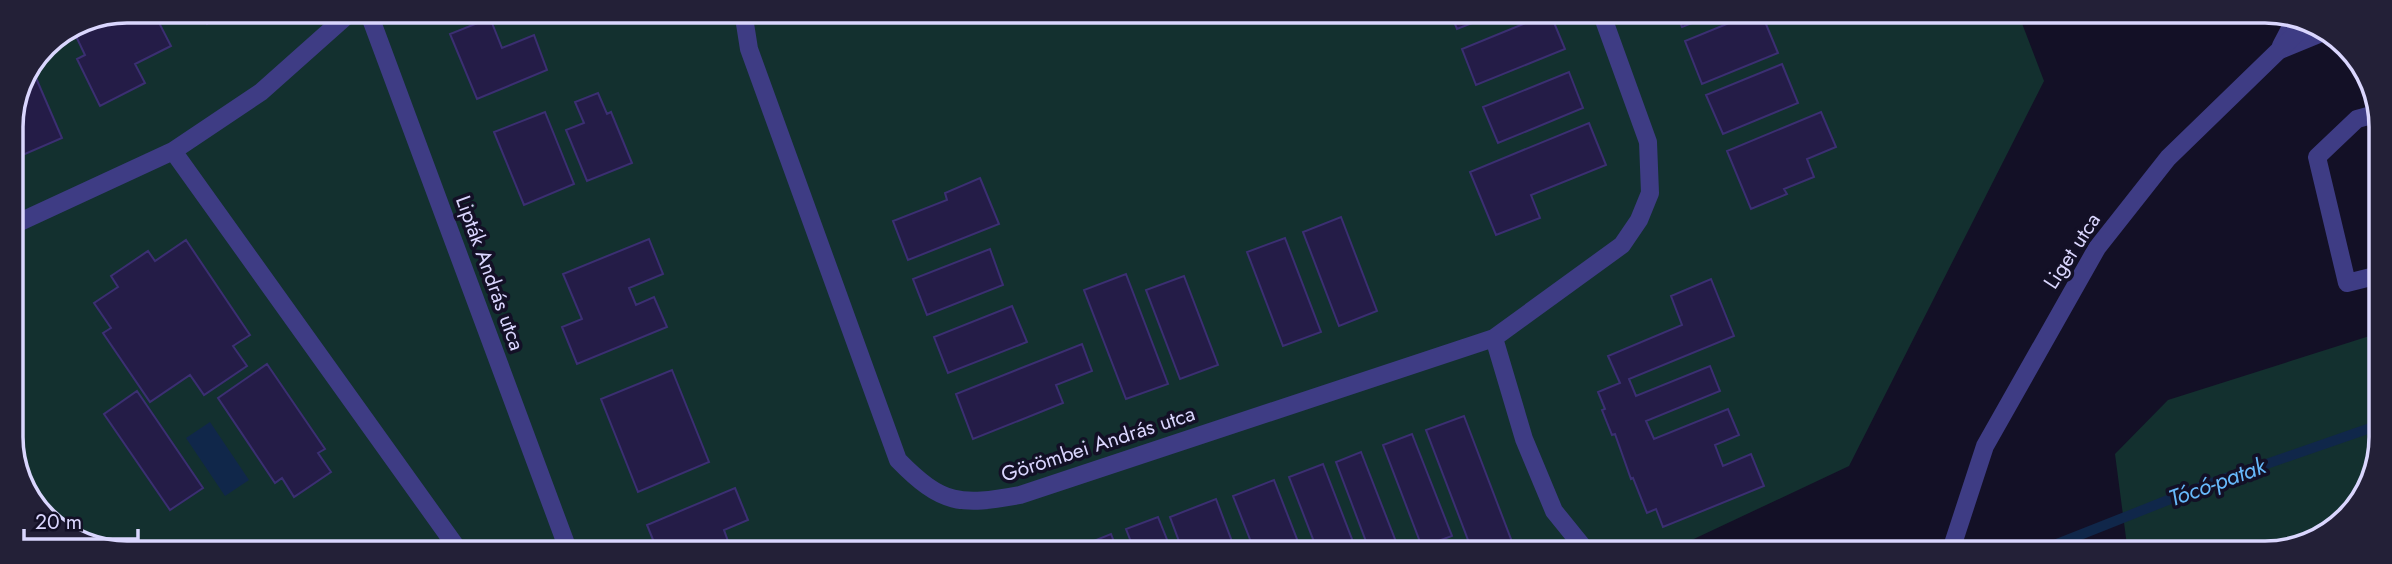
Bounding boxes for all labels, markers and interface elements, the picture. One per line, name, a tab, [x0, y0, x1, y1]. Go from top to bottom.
street label: Lipták András utca	[448, 191, 532, 355]
street label: Liget utca	[2036, 207, 2108, 295]
street label: Görömbei András utca	[997, 398, 1199, 490]
water label: Tócó-patak	[2164, 448, 2271, 515]
scale bar	[24, 498, 138, 542]
text: 20 m	[35, 507, 82, 537]

